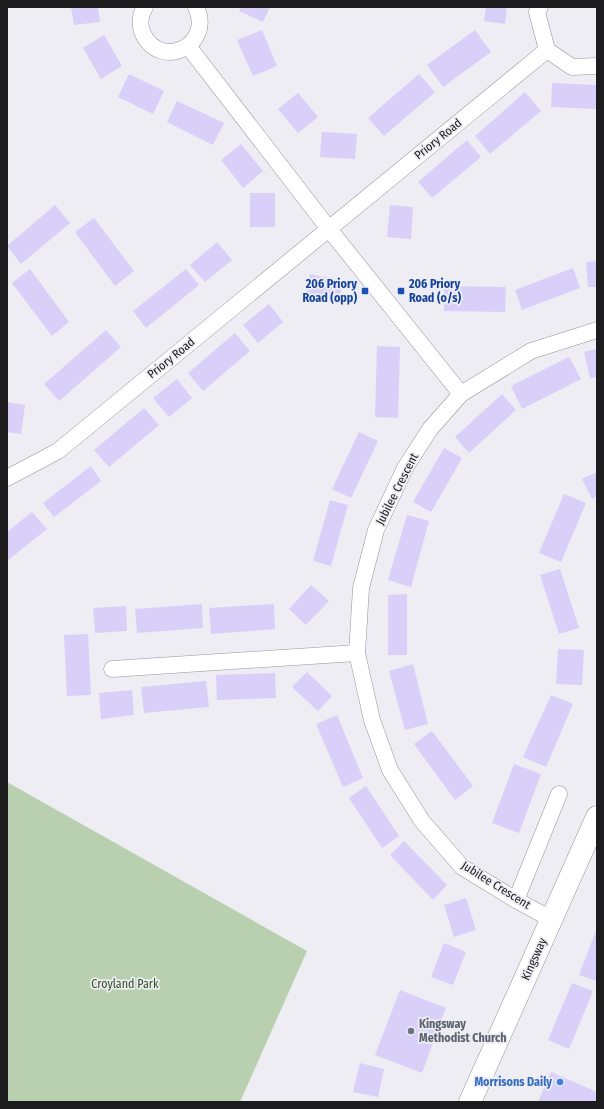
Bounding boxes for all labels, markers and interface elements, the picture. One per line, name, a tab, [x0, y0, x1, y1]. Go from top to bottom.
street label: Priory Road	[412, 116, 464, 162]
place label: 206 Priory Road (opp)	[302, 277, 357, 305]
place label: 206 Priory Road (o/s)	[408, 277, 461, 305]
marker: 206 Priory Road (opp)	[360, 286, 370, 296]
marker: 206 Priory Road (o/s)	[396, 286, 406, 296]
street label: Priory Road	[145, 335, 197, 381]
street label: Jubilee Crescent	[373, 451, 421, 527]
street label: Jubilee Crescent	[459, 858, 533, 912]
street label: Kingsway	[518, 935, 550, 982]
park label: Croyland Park	[91, 977, 159, 991]
place label: Kingsway Methodist Church	[419, 1017, 507, 1045]
marker: Kingsway Methodist Church	[406, 1026, 416, 1036]
place label: Morrisons Daily	[474, 1075, 552, 1089]
marker: Morrisons Daily	[555, 1077, 565, 1087]

